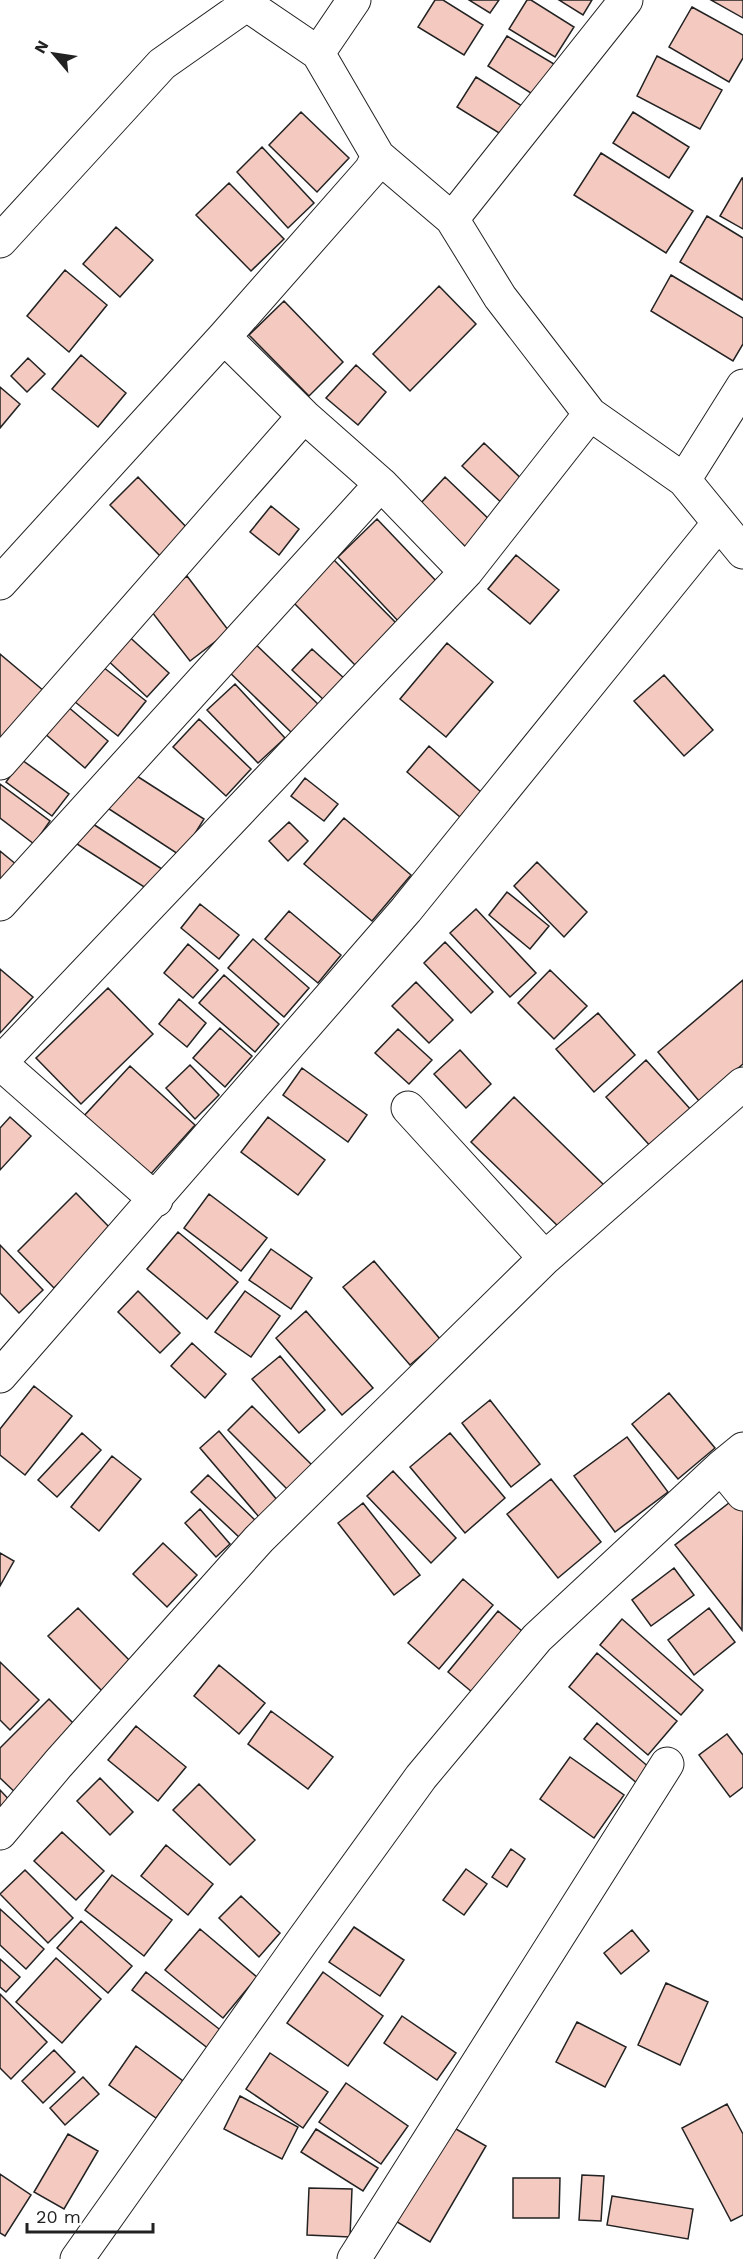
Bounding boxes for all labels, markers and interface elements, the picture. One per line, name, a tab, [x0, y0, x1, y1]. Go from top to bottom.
north arrow	[24, 24, 84, 84]
text: N	[30, 37, 53, 57]
scale bar	[27, 2196, 153, 2234]
text: 20 m	[36, 2206, 81, 2227]

